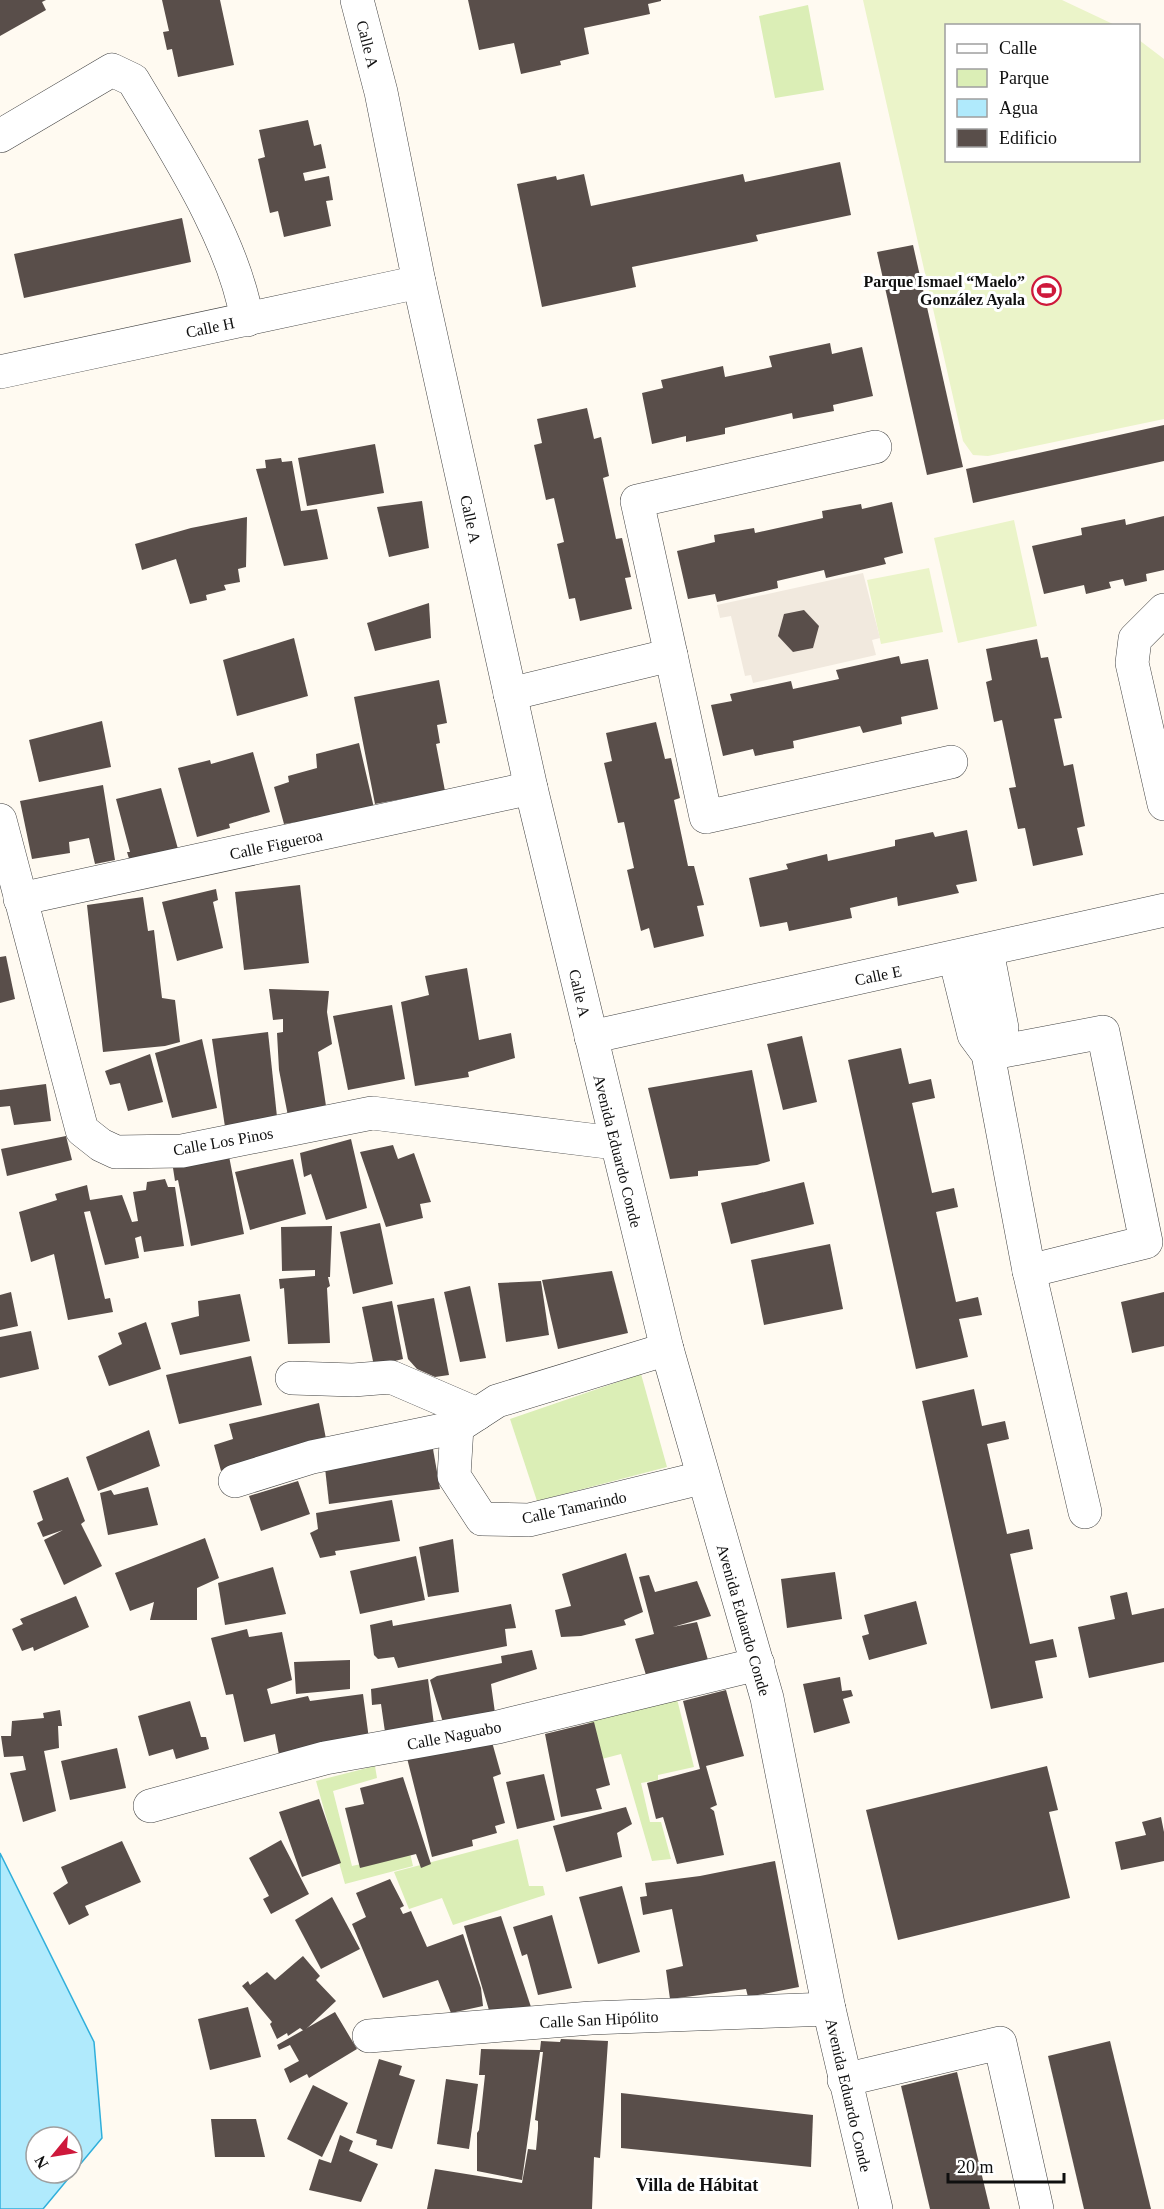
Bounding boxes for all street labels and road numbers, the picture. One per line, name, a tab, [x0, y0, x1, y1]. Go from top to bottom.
street label: Calle A	[353, 19, 382, 70]
street label: Calle H	[184, 314, 236, 341]
street label: Calle A	[457, 494, 484, 545]
street label: Calle Figueroa	[228, 826, 324, 864]
street label: Calle E	[853, 962, 903, 989]
street label: Calle A	[566, 968, 593, 1019]
street label: Avenida Eduardo Conde	[590, 1073, 645, 1229]
street label: Calle Los Pinos	[172, 1124, 274, 1159]
street label: Calle Tamarindo	[520, 1488, 628, 1527]
street label: Avenida Eduardo Conde	[714, 1542, 773, 1698]
street label: Calle Naguabo	[406, 1718, 503, 1754]
street label: Calle San Hipólito	[539, 2008, 659, 2032]
street label: Avenida Eduardo Conde	[823, 2017, 874, 2174]

